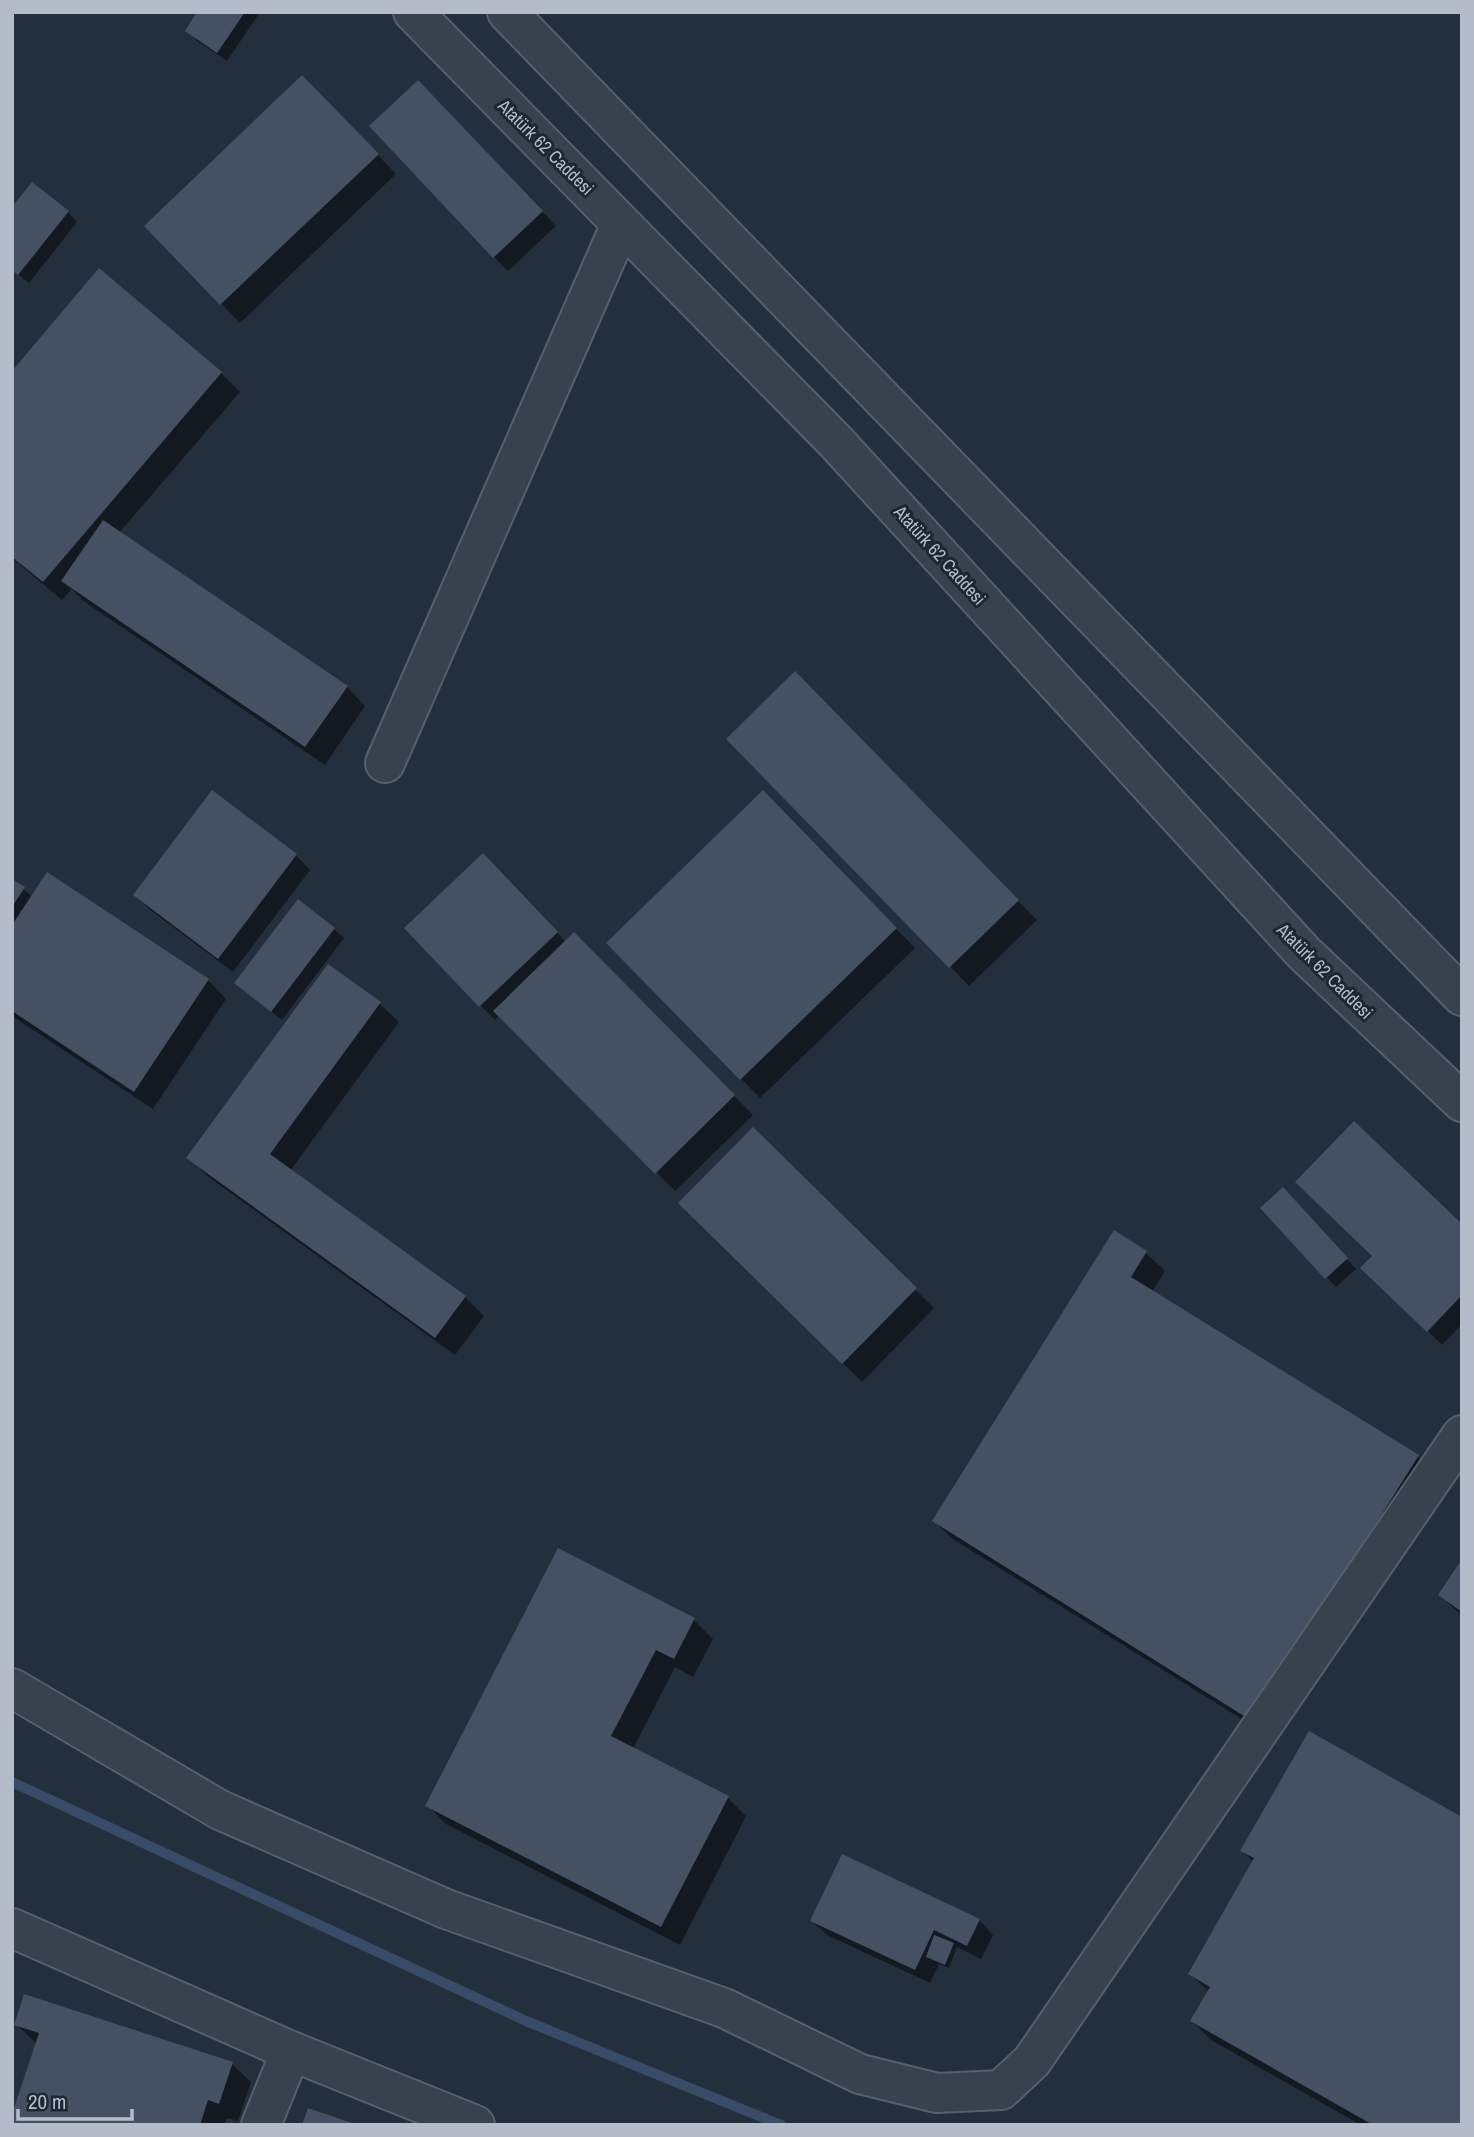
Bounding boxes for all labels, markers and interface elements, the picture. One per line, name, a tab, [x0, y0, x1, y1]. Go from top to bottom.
street label: Atatürk 62 Caddesi	[492, 93, 600, 201]
street label: Atatürk 62 Caddesi	[888, 499, 992, 610]
street label: Atatürk 62 Caddesi	[1271, 917, 1379, 1025]
scale bar	[18, 2078, 131, 2122]
text: 20 m	[28, 2087, 66, 2116]

